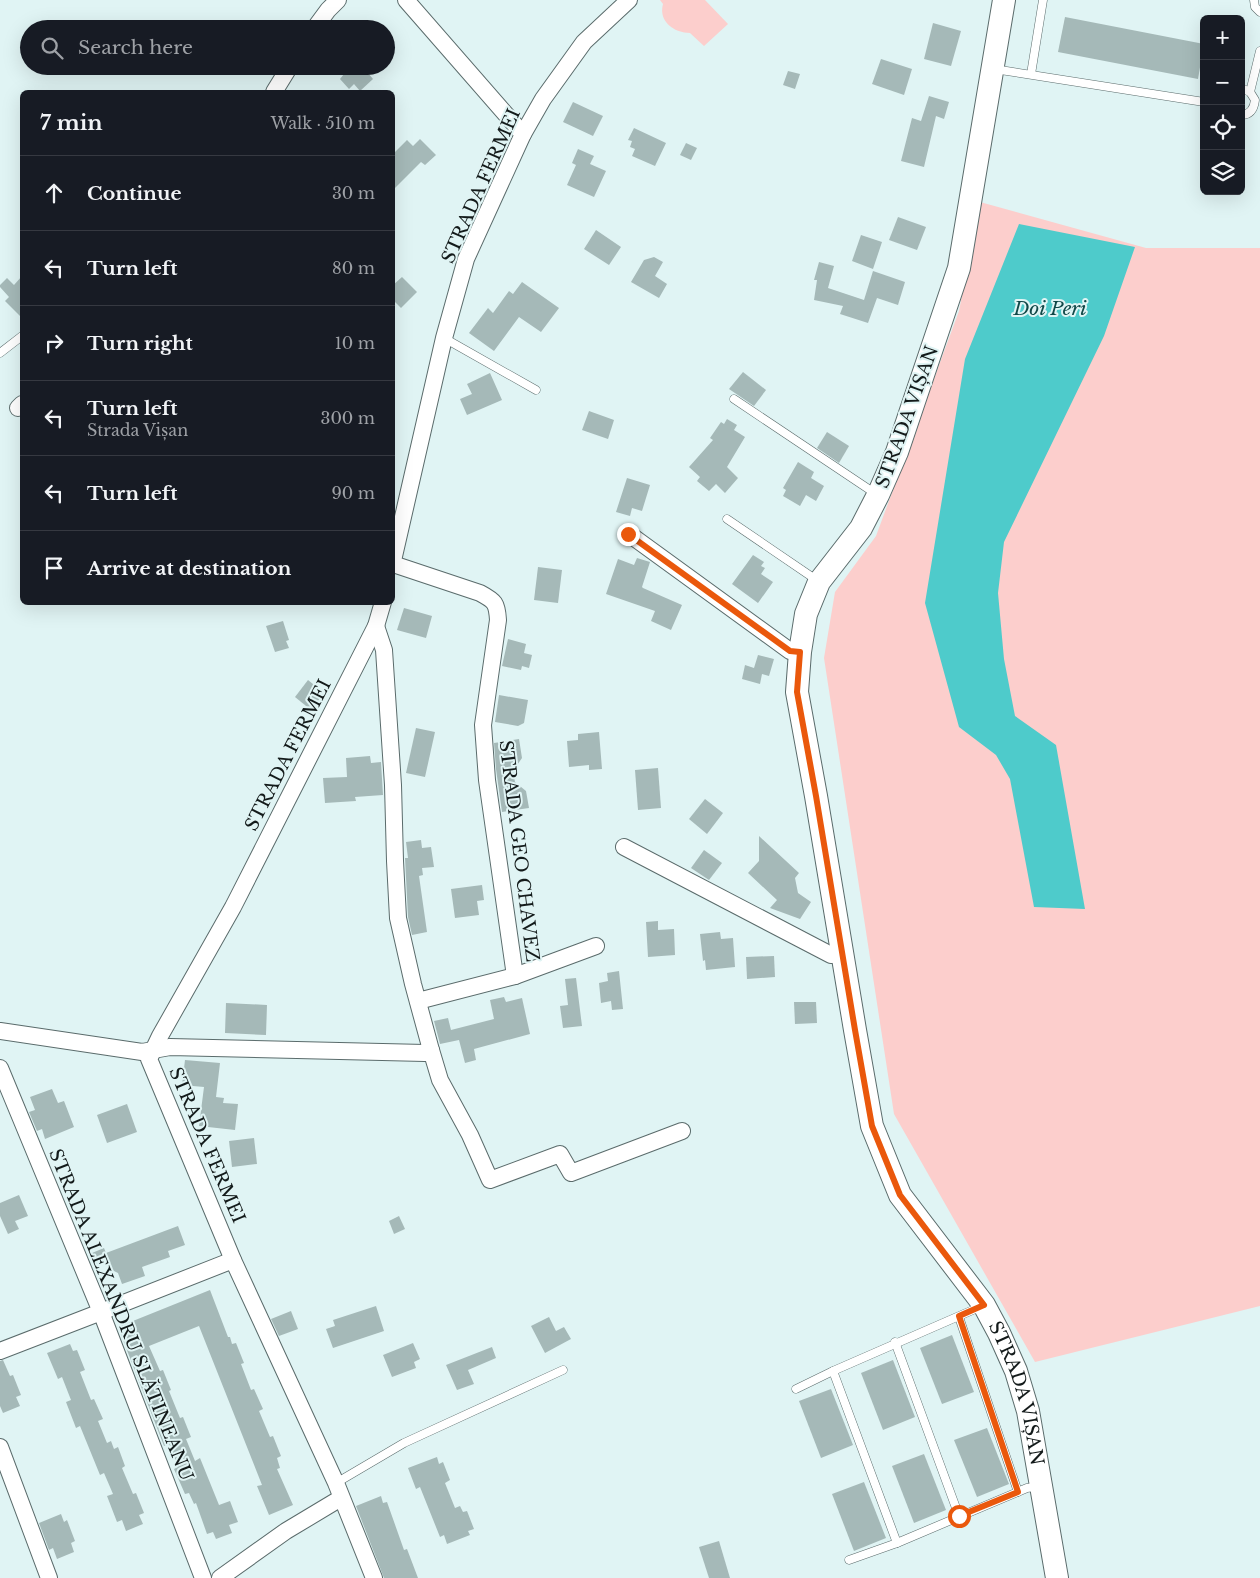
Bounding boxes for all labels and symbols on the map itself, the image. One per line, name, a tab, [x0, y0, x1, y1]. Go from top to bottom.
street label: STRADA FERMEI	[437, 105, 525, 267]
water label: Doi Peri	[1012, 297, 1087, 320]
street label: STRADA VIȘAN	[871, 343, 943, 491]
route end	[617, 523, 640, 546]
street label: STRADA FERMEI	[240, 676, 336, 834]
street label: STRADA GEO CHAVEZ	[494, 739, 544, 963]
street label: STRADA FERMEI	[164, 1064, 250, 1226]
street label: STRADA ALEXANDRU SLĂTINEANU	[44, 1145, 199, 1484]
street label: STRADA VIȘAN	[984, 1317, 1048, 1467]
route start	[948, 1505, 971, 1528]

